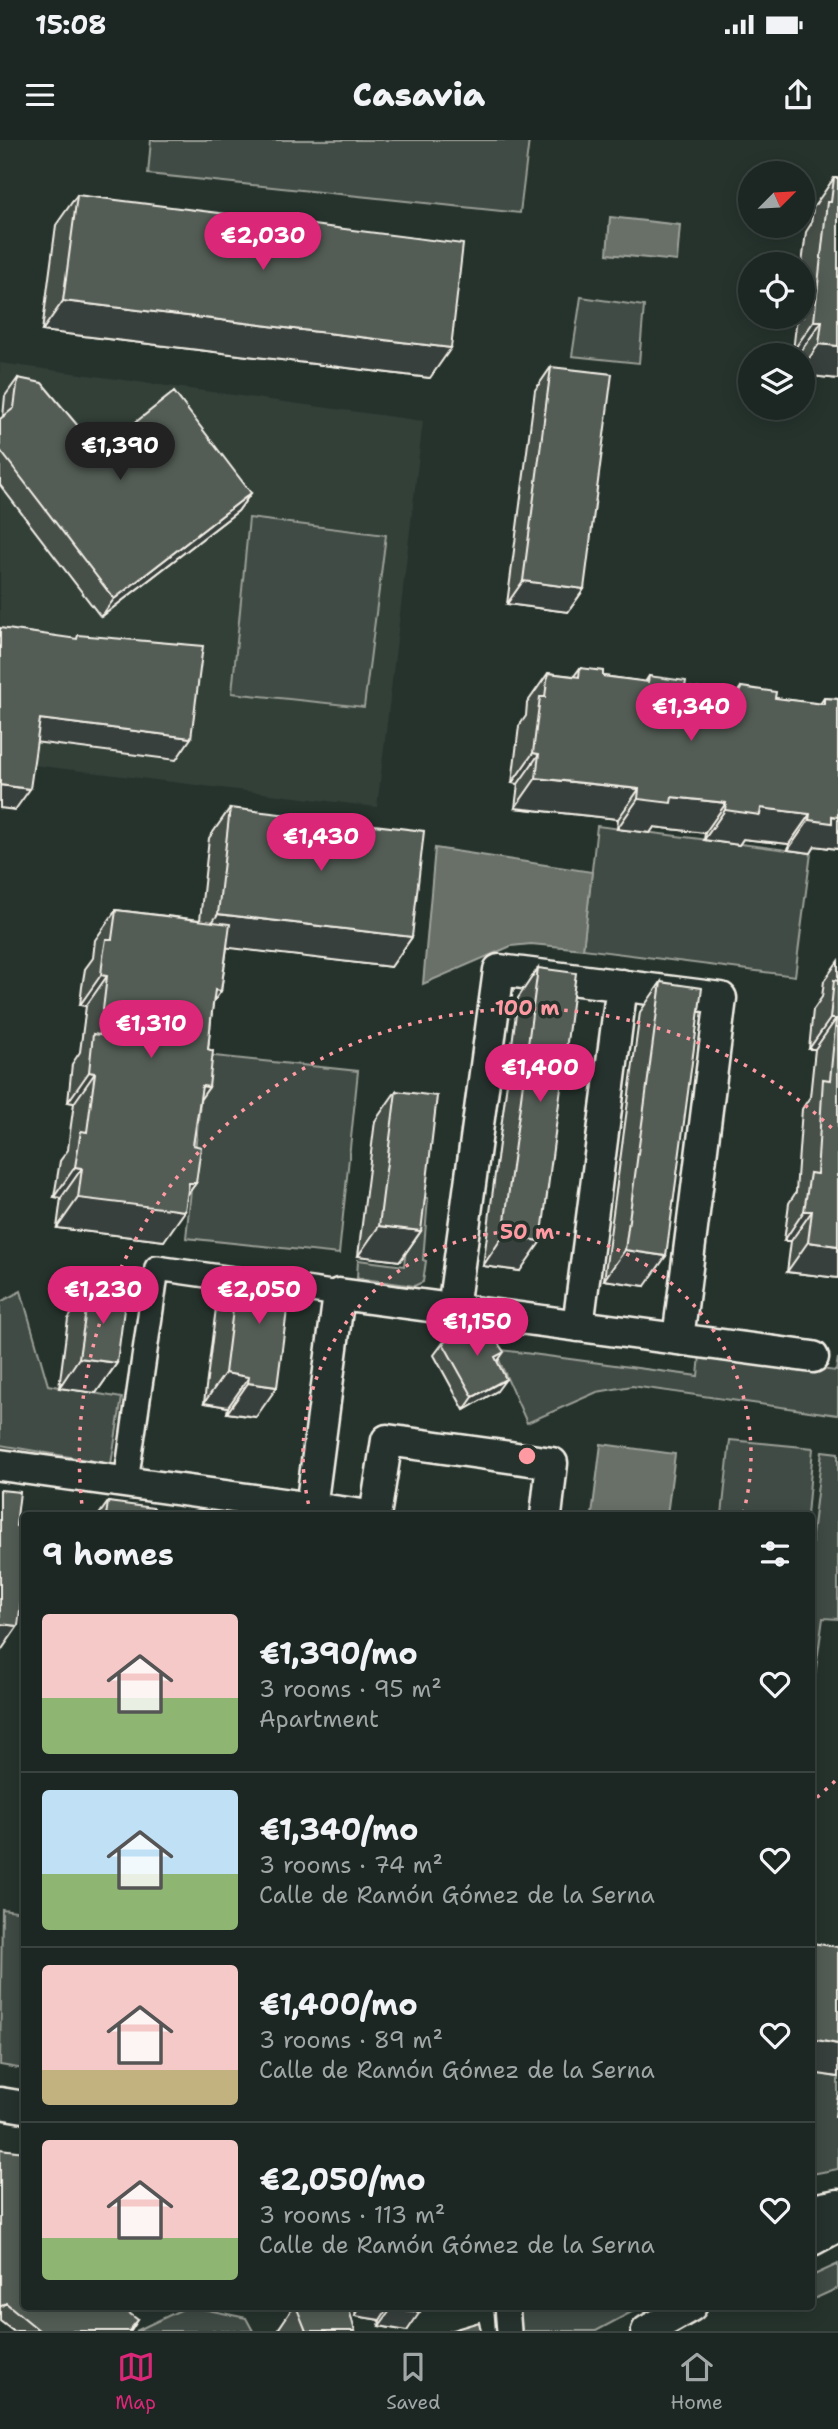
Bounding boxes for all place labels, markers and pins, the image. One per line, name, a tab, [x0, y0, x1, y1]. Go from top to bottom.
pin: €2,030	[206, 212, 320, 272]
pin: €1,390	[63, 422, 177, 482]
pin: €1,340	[634, 684, 748, 743]
pin: €1,430	[264, 814, 378, 873]
pin: €1,310	[94, 1000, 208, 1060]
pin: €1,400	[483, 1044, 597, 1104]
pin: €1,230	[46, 1266, 160, 1326]
pin: €2,050	[202, 1266, 316, 1326]
pin: €1,150	[420, 1298, 534, 1358]
centre of rings	[515, 1444, 539, 1468]

